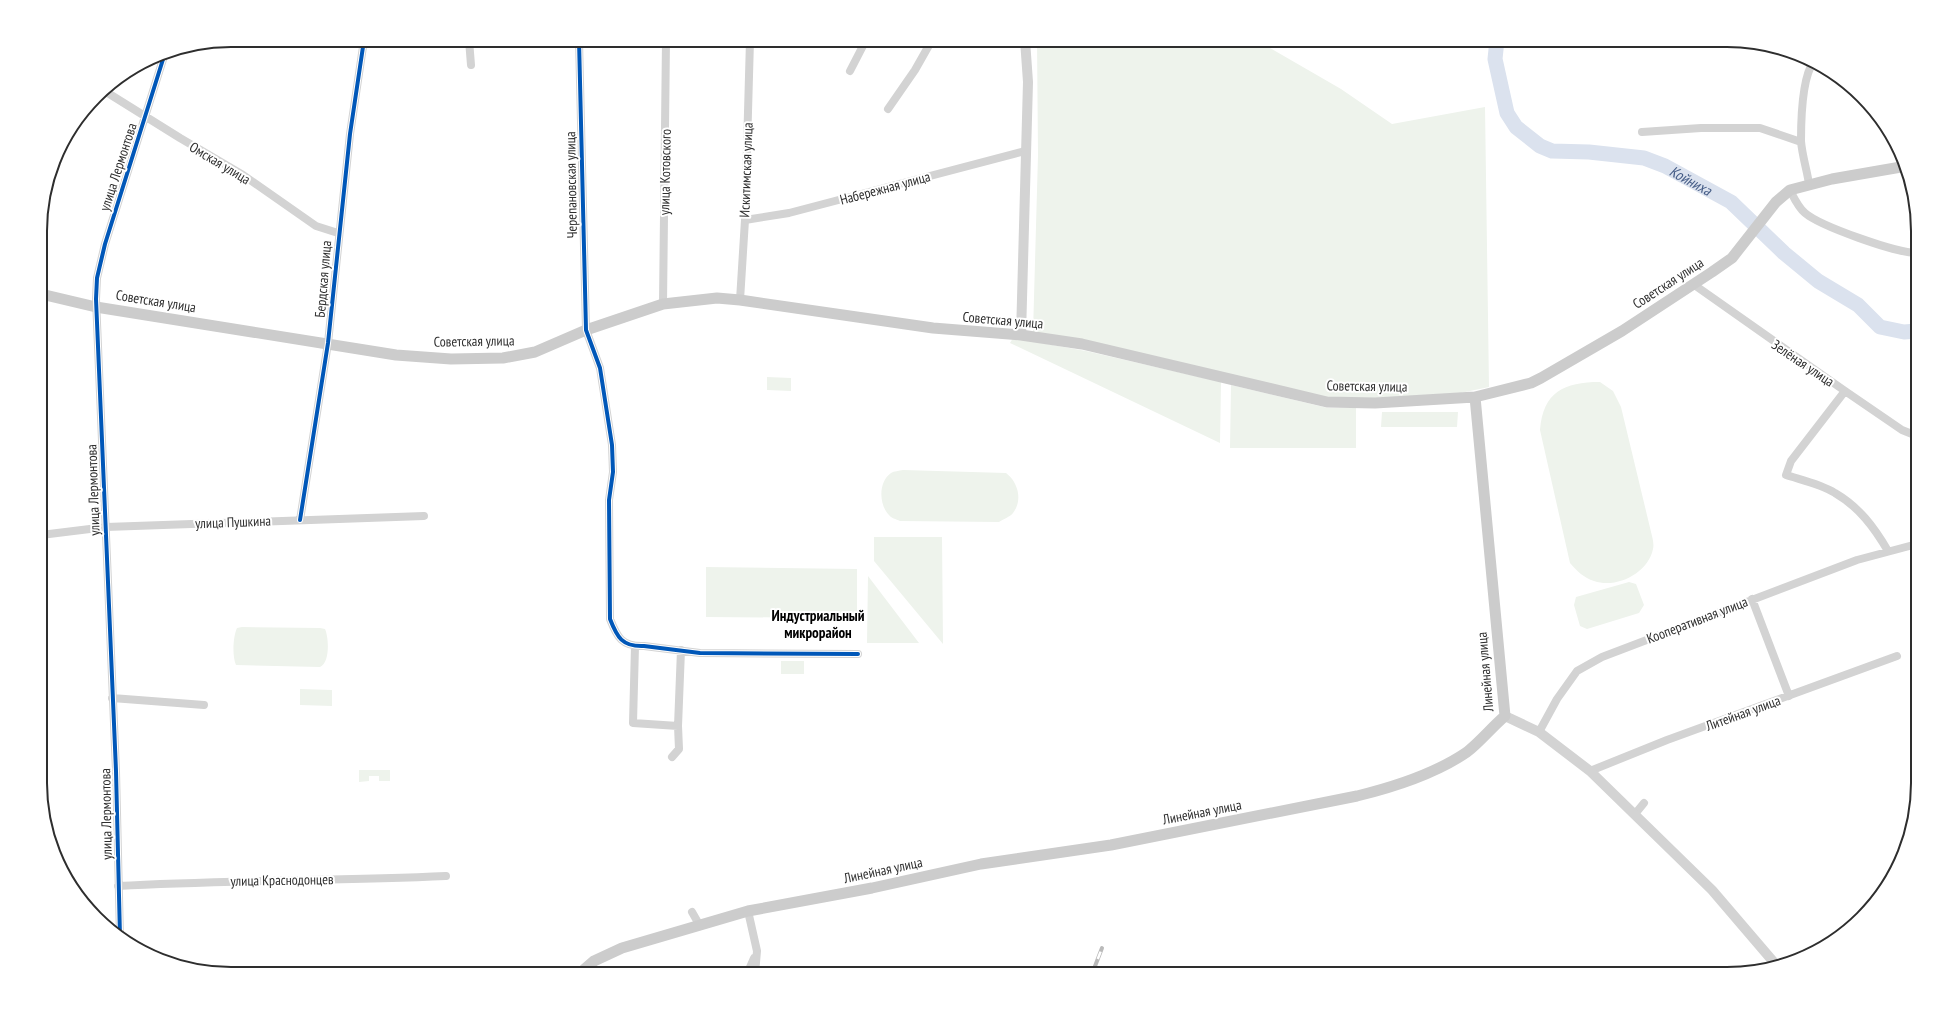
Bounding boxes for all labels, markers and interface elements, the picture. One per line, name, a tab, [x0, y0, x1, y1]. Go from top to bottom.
street label: улица Лермонтова	[95, 121, 141, 213]
street label: Искитимская улица	[735, 122, 757, 218]
street label: улица Котовского	[655, 129, 675, 215]
street label: Черепановская улица	[561, 131, 581, 239]
street label: Омская улица	[186, 138, 254, 188]
water label: Койниха	[1667, 161, 1716, 200]
street label: Набережная улица	[838, 167, 932, 209]
street label: Бердская улица	[311, 240, 335, 318]
street label: Советская улица	[1629, 253, 1707, 313]
street label: Советская улица	[115, 286, 197, 316]
street label: Советская улица	[962, 308, 1044, 332]
street label: Советская улица	[433, 331, 515, 351]
street label: Зелёная улица	[1768, 335, 1838, 391]
street label: Советская улица	[1326, 376, 1408, 396]
street label: улица Лермонтова	[82, 444, 104, 536]
street label: улица Пушкина	[195, 512, 271, 532]
street label: Кооперативная улица	[1644, 592, 1750, 648]
district label: Индустриальный микрорайон	[772, 606, 865, 642]
street label: Линейная улица	[1473, 631, 1498, 714]
street label: Литейная улица	[1702, 691, 1783, 735]
street label: улица Лермонтова	[96, 768, 116, 860]
street label: Линейная улица	[1160, 796, 1243, 829]
street label: Линейная улица	[841, 853, 924, 887]
street label: улица Краснодонцев	[230, 870, 334, 890]

